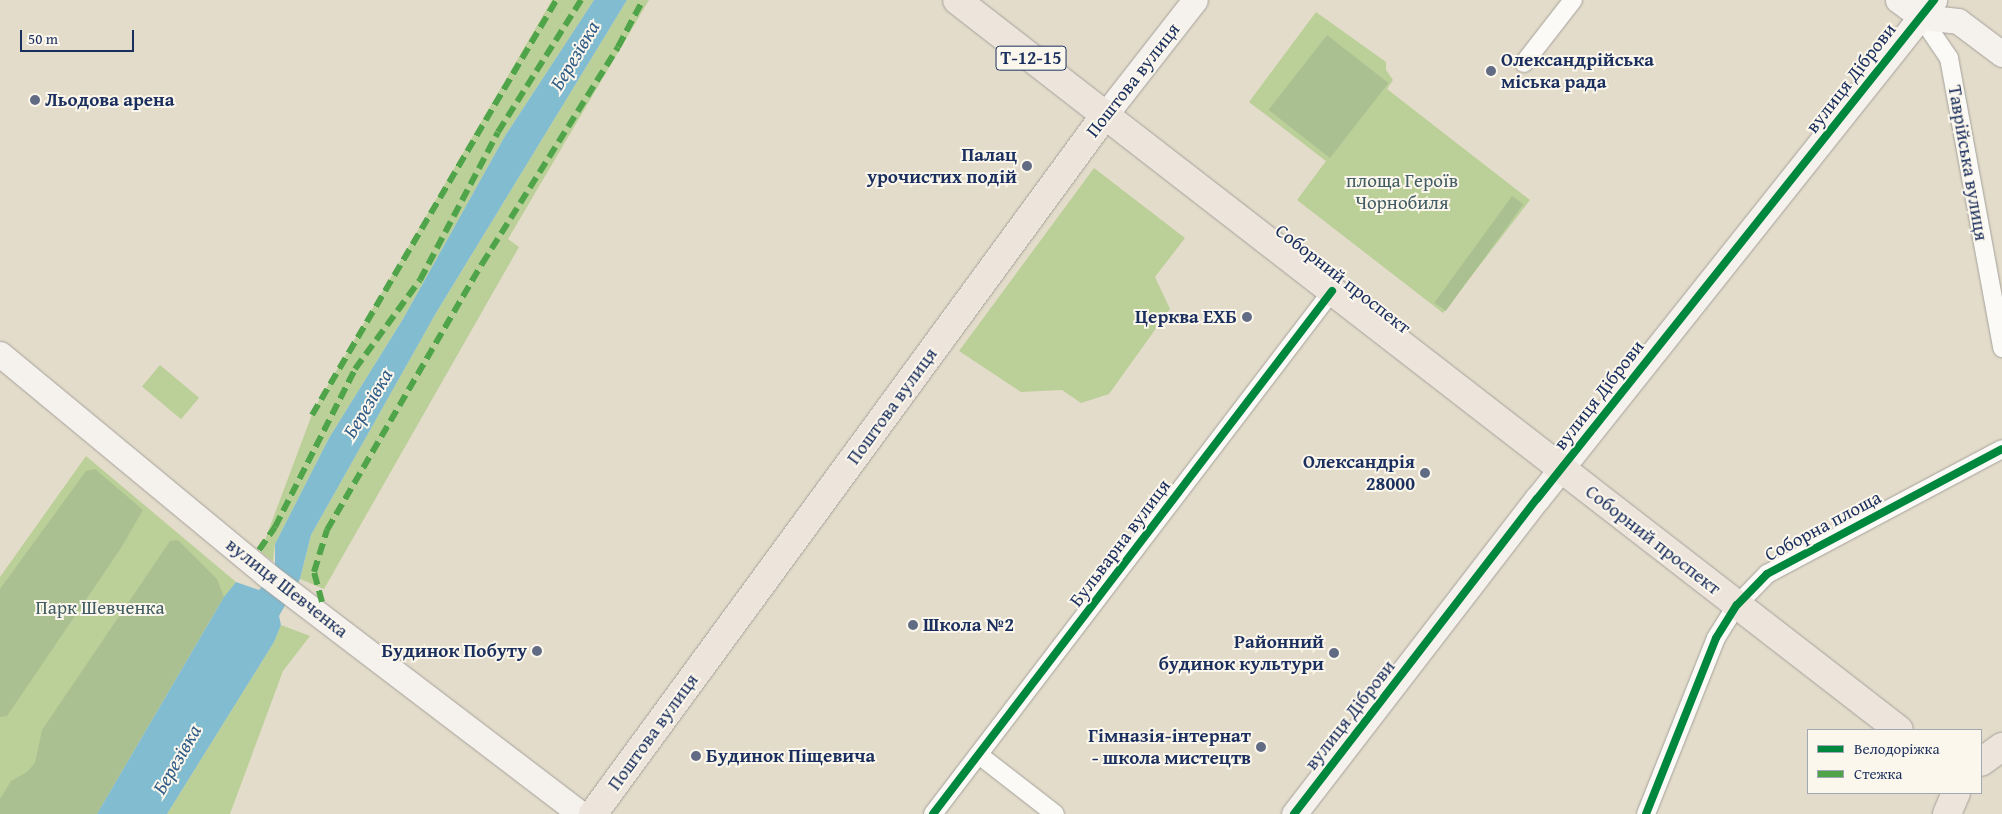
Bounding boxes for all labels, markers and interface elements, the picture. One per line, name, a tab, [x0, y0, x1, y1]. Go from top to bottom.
water label: Березівка	[544, 16, 604, 94]
street label: Поштова вулиця	[1081, 18, 1185, 142]
street label: вулиця Діброви	[1801, 19, 1901, 137]
scale bar	[22, 20, 136, 52]
text: 50 m	[28, 28, 58, 49]
road number: Т-12-15	[995, 42, 1067, 74]
place label: Олександрійська міська рада	[1501, 49, 1654, 93]
marker: Олександрійська міська рада	[1485, 65, 1497, 77]
street label: Таврійська вулиця	[1943, 83, 1993, 243]
place label: Льодова арена	[45, 89, 174, 111]
marker: Льодова арена	[29, 94, 41, 106]
place label: Палац урочистих подій	[867, 144, 1017, 188]
marker: Палац урочистих подій	[1021, 160, 1033, 172]
park label: площа Героїв Чорнобиля	[1346, 170, 1458, 214]
street label: Соборний проспект	[1271, 219, 1415, 339]
place label: Церква ЕХБ	[1135, 306, 1237, 328]
marker: Церква ЕХБ	[1241, 311, 1253, 323]
street label: вулиця Діброви	[1549, 336, 1649, 454]
street label: Поштова вулиця	[842, 343, 942, 469]
water label: Березівка	[337, 364, 397, 442]
place label: Олександрія 28000	[1303, 451, 1415, 495]
marker: Олександрія 28000	[1419, 467, 1431, 479]
street label: Бульварна вулиця	[1065, 475, 1175, 611]
street label: Соборний проспект	[1581, 480, 1725, 600]
street label: Соборна площа	[1761, 486, 1885, 566]
street label: вулиця Шевченка	[221, 533, 353, 643]
park label: Парк Шевченка	[36, 597, 164, 619]
place label: Школа №2	[923, 614, 1014, 636]
marker: Школа №2	[907, 619, 919, 631]
place label: Районний будинок культури	[1159, 631, 1324, 675]
place label: Будинок Побуту	[381, 640, 527, 662]
marker: Будинок Побуту	[531, 645, 543, 657]
marker: Районний будинок культури	[1328, 647, 1340, 659]
street label: вулиця Діброви	[1300, 656, 1400, 774]
street label: Поштова вулиця	[603, 669, 703, 795]
water label: Березівка	[147, 720, 205, 798]
place label: Гімназія-інтернат - школа мистецтв	[1088, 725, 1251, 769]
legend	[1807, 729, 1982, 794]
text: Велодоріжка	[1854, 738, 1940, 759]
marker: Гімназія-інтернат - школа мистецтв	[1255, 741, 1267, 753]
place label: Будинок Піщевича	[706, 745, 875, 767]
marker: Будинок Піщевича	[690, 750, 702, 762]
text: Стежка	[1854, 763, 1902, 784]

